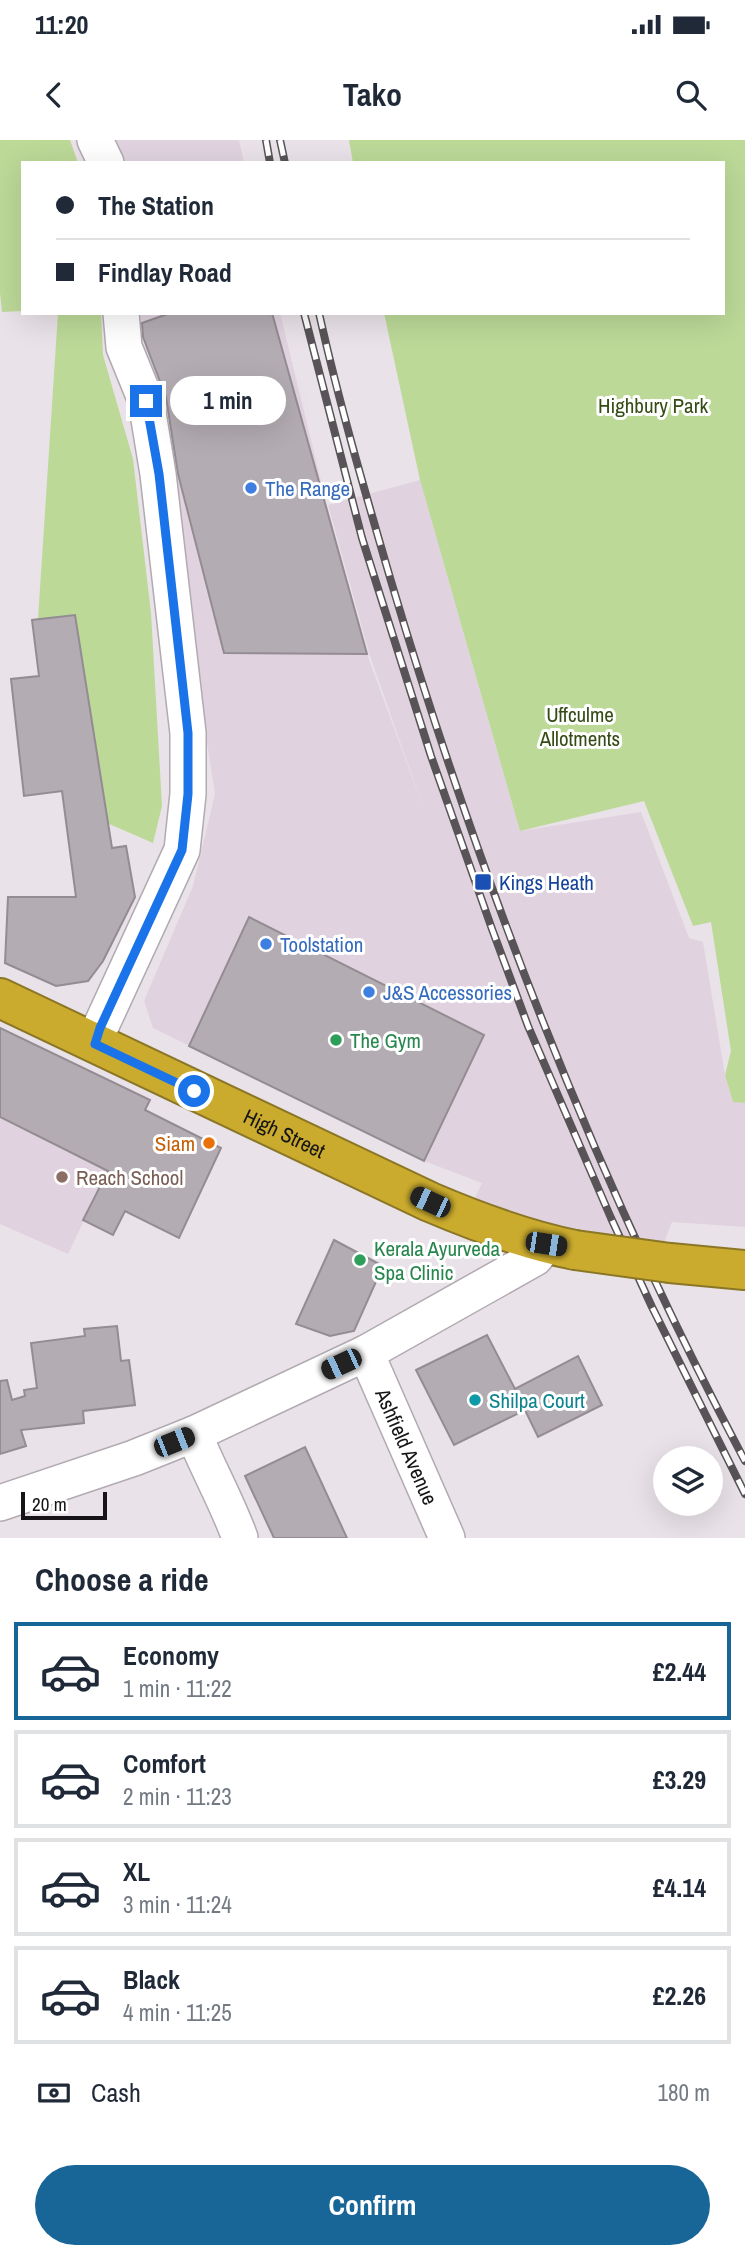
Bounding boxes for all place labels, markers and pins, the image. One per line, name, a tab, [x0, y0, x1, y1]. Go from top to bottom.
place label: The Range	[265, 474, 350, 503]
marker: The Range	[243, 480, 259, 496]
place label: Kings Heath	[499, 868, 594, 897]
marker: Kings Heath	[473, 872, 493, 892]
place label: Toolstation	[280, 930, 363, 959]
marker: Toolstation	[258, 936, 274, 952]
place label: J&S Accessories	[383, 978, 512, 1007]
marker: J&S Accessories	[361, 984, 377, 1000]
place label: The Gym	[350, 1026, 421, 1055]
marker: The Gym	[328, 1032, 344, 1048]
place label: Siam	[155, 1129, 195, 1158]
marker: Siam	[201, 1135, 217, 1151]
place label: Reach School	[76, 1163, 183, 1192]
marker: Reach School	[54, 1169, 70, 1185]
place label: Kerala Ayurveda Spa Clinic	[374, 1234, 500, 1287]
marker: Kerala Ayurveda Spa Clinic	[352, 1252, 368, 1268]
place label: Shilpa Court	[489, 1386, 585, 1415]
marker: Shilpa Court	[467, 1392, 483, 1408]

